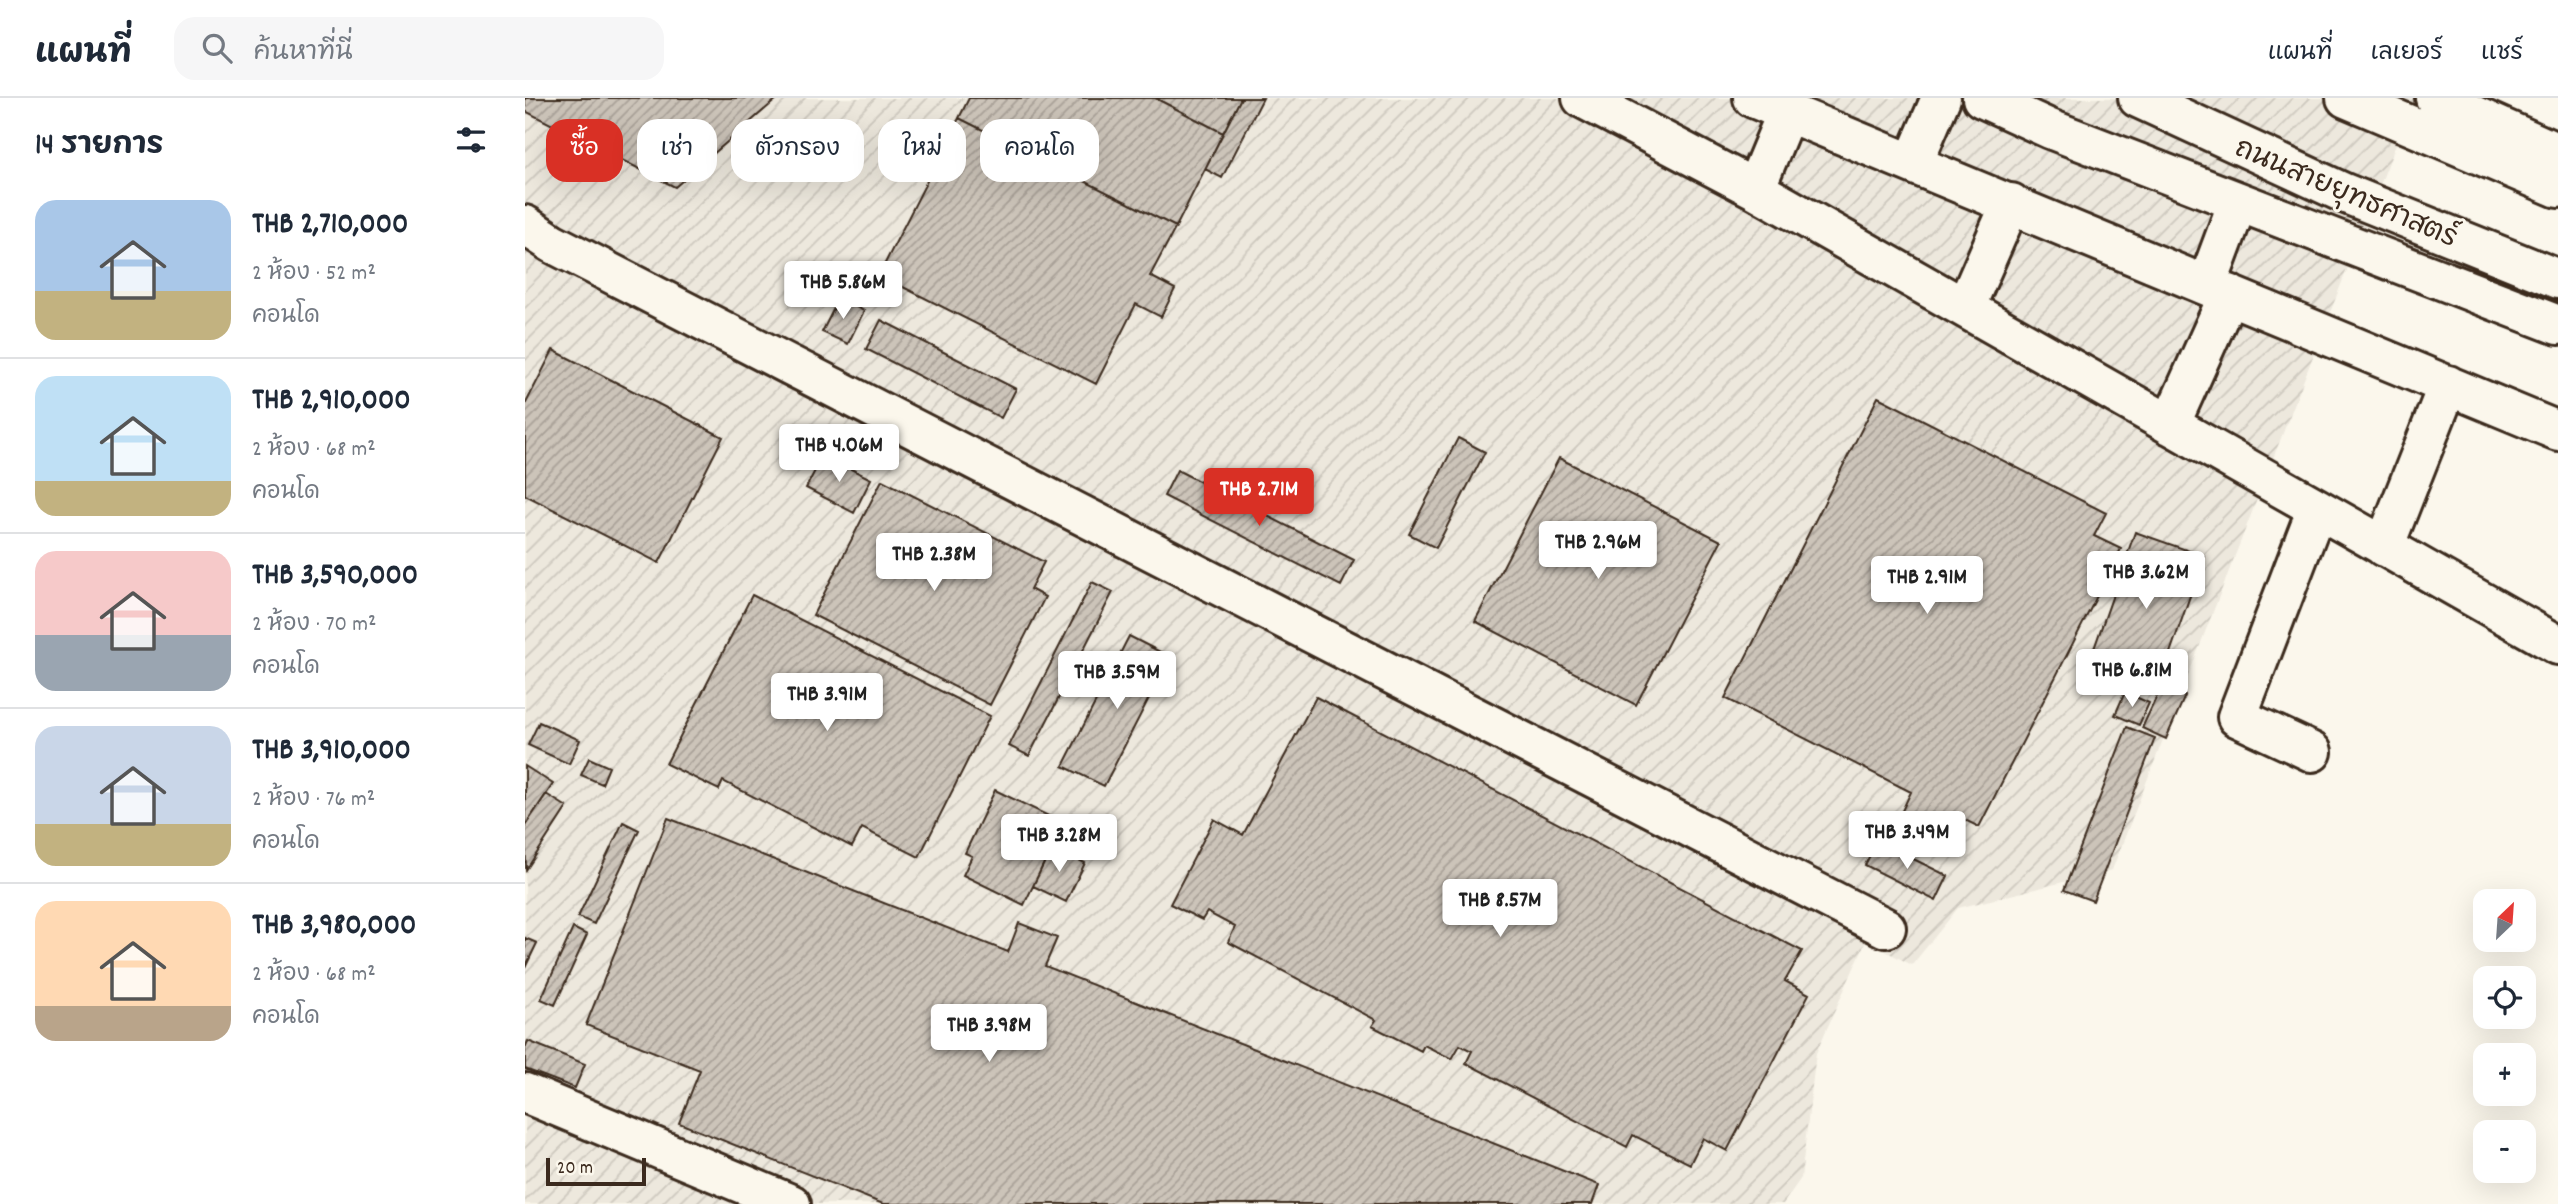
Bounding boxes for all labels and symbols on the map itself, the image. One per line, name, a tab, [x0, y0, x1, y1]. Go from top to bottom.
street label: ถนนสายยุทธศาสตร์	[2227, 127, 2464, 261]
pin: THB 5.86M	[763, 262, 923, 321]
pin: THB 4.06M	[759, 424, 919, 484]
pin: THB 2.71M	[1179, 468, 1339, 528]
pin: THB 2.96M	[1518, 522, 1678, 581]
pin: THB 2.38M	[854, 533, 1014, 593]
pin: THB 3.62M	[2066, 552, 2226, 611]
pin: THB 2.91M	[1847, 556, 2007, 616]
pin: THB 6.81M	[2052, 650, 2212, 709]
pin: THB 3.59M	[1037, 652, 1197, 711]
pin: THB 3.91M	[747, 674, 907, 733]
pin: THB 3.49M	[1827, 812, 1987, 871]
pin: THB 3.28M	[979, 814, 1139, 874]
pin: THB 8.57M	[1420, 880, 1580, 939]
north arrow	[2473, 889, 2536, 952]
pin: THB 3.98M	[909, 1004, 1069, 1064]
scale bar	[546, 1155, 646, 1187]

